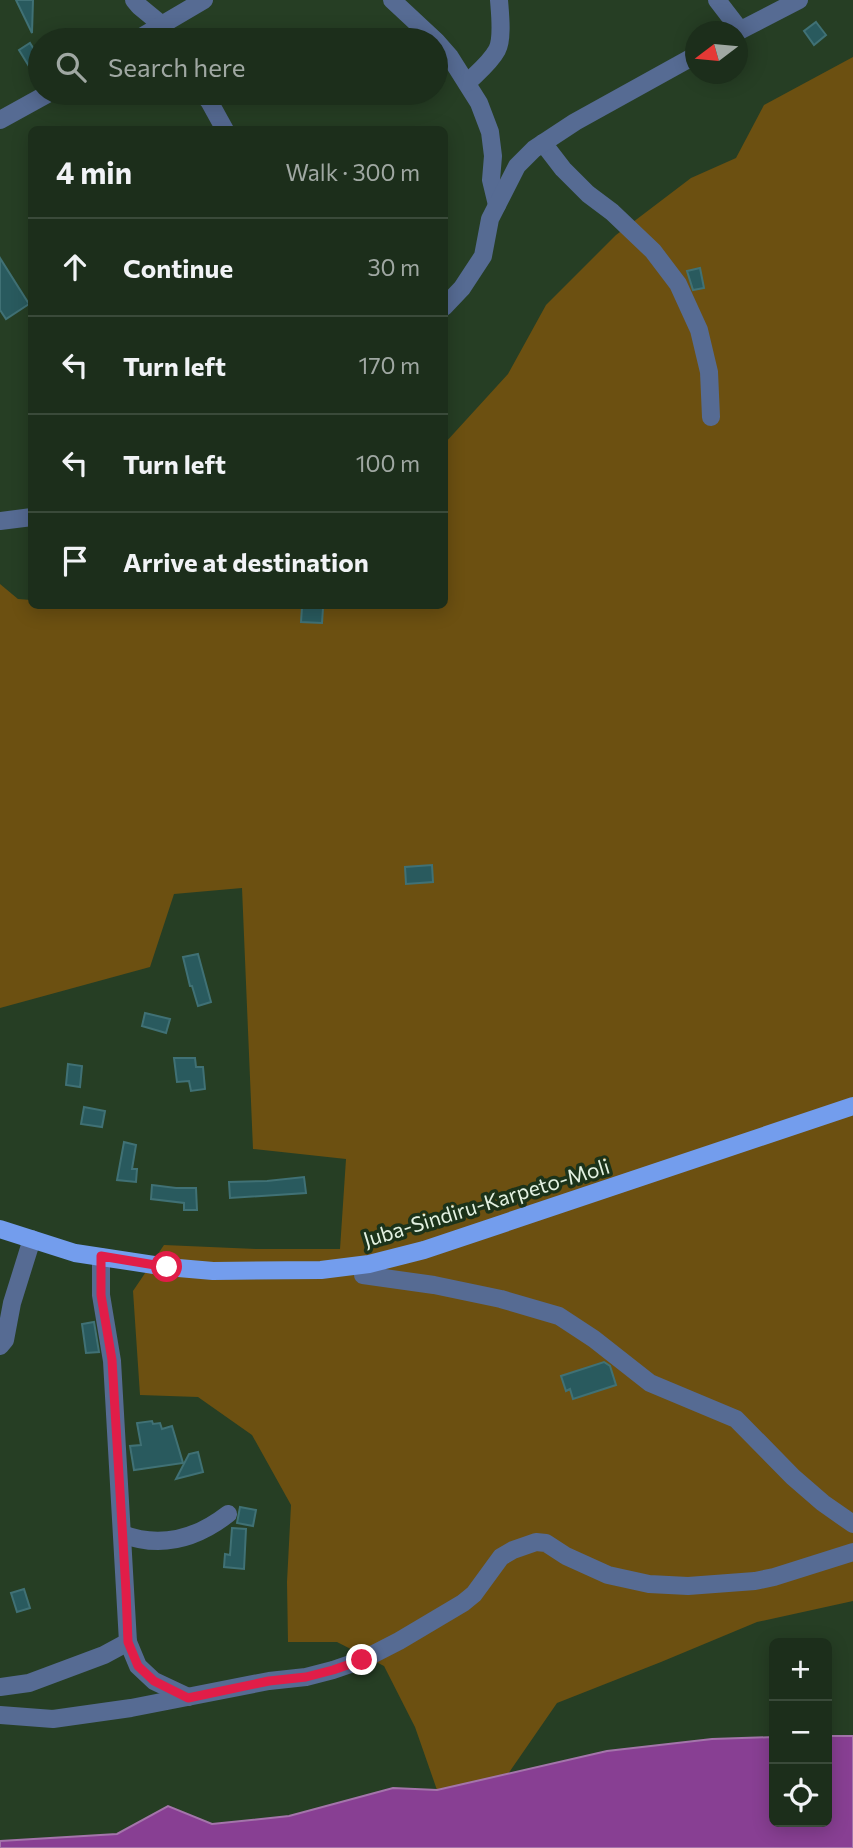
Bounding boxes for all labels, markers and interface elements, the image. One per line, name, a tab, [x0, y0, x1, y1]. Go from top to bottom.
north arrow	[685, 21, 748, 84]
search box	[28, 28, 448, 105]
icon: search	[52, 48, 90, 86]
text: Search here	[108, 51, 246, 82]
text: 4 min	[56, 153, 132, 190]
text: Walk · 300 m	[286, 158, 420, 186]
icon: ahead	[56, 248, 94, 286]
text: Continue	[123, 252, 233, 283]
text: 30 m	[367, 253, 420, 281]
icon: left	[56, 346, 94, 384]
text: Turn left	[123, 350, 226, 381]
text: 170 m	[359, 351, 420, 379]
icon: left	[56, 444, 94, 482]
text: Turn left	[123, 448, 226, 479]
text: 100 m	[356, 449, 420, 477]
icon: arrive	[56, 542, 94, 580]
text: Arrive at destination	[123, 546, 369, 577]
street label: Juba-Sindiru-Karpeto-Moli	[360, 1153, 612, 1251]
route start	[151, 1251, 182, 1282]
map controls	[769, 1638, 832, 1827]
button: +	[769, 1638, 832, 1701]
route end	[346, 1644, 377, 1675]
button: −	[769, 1701, 832, 1764]
button: locate	[769, 1764, 832, 1827]

